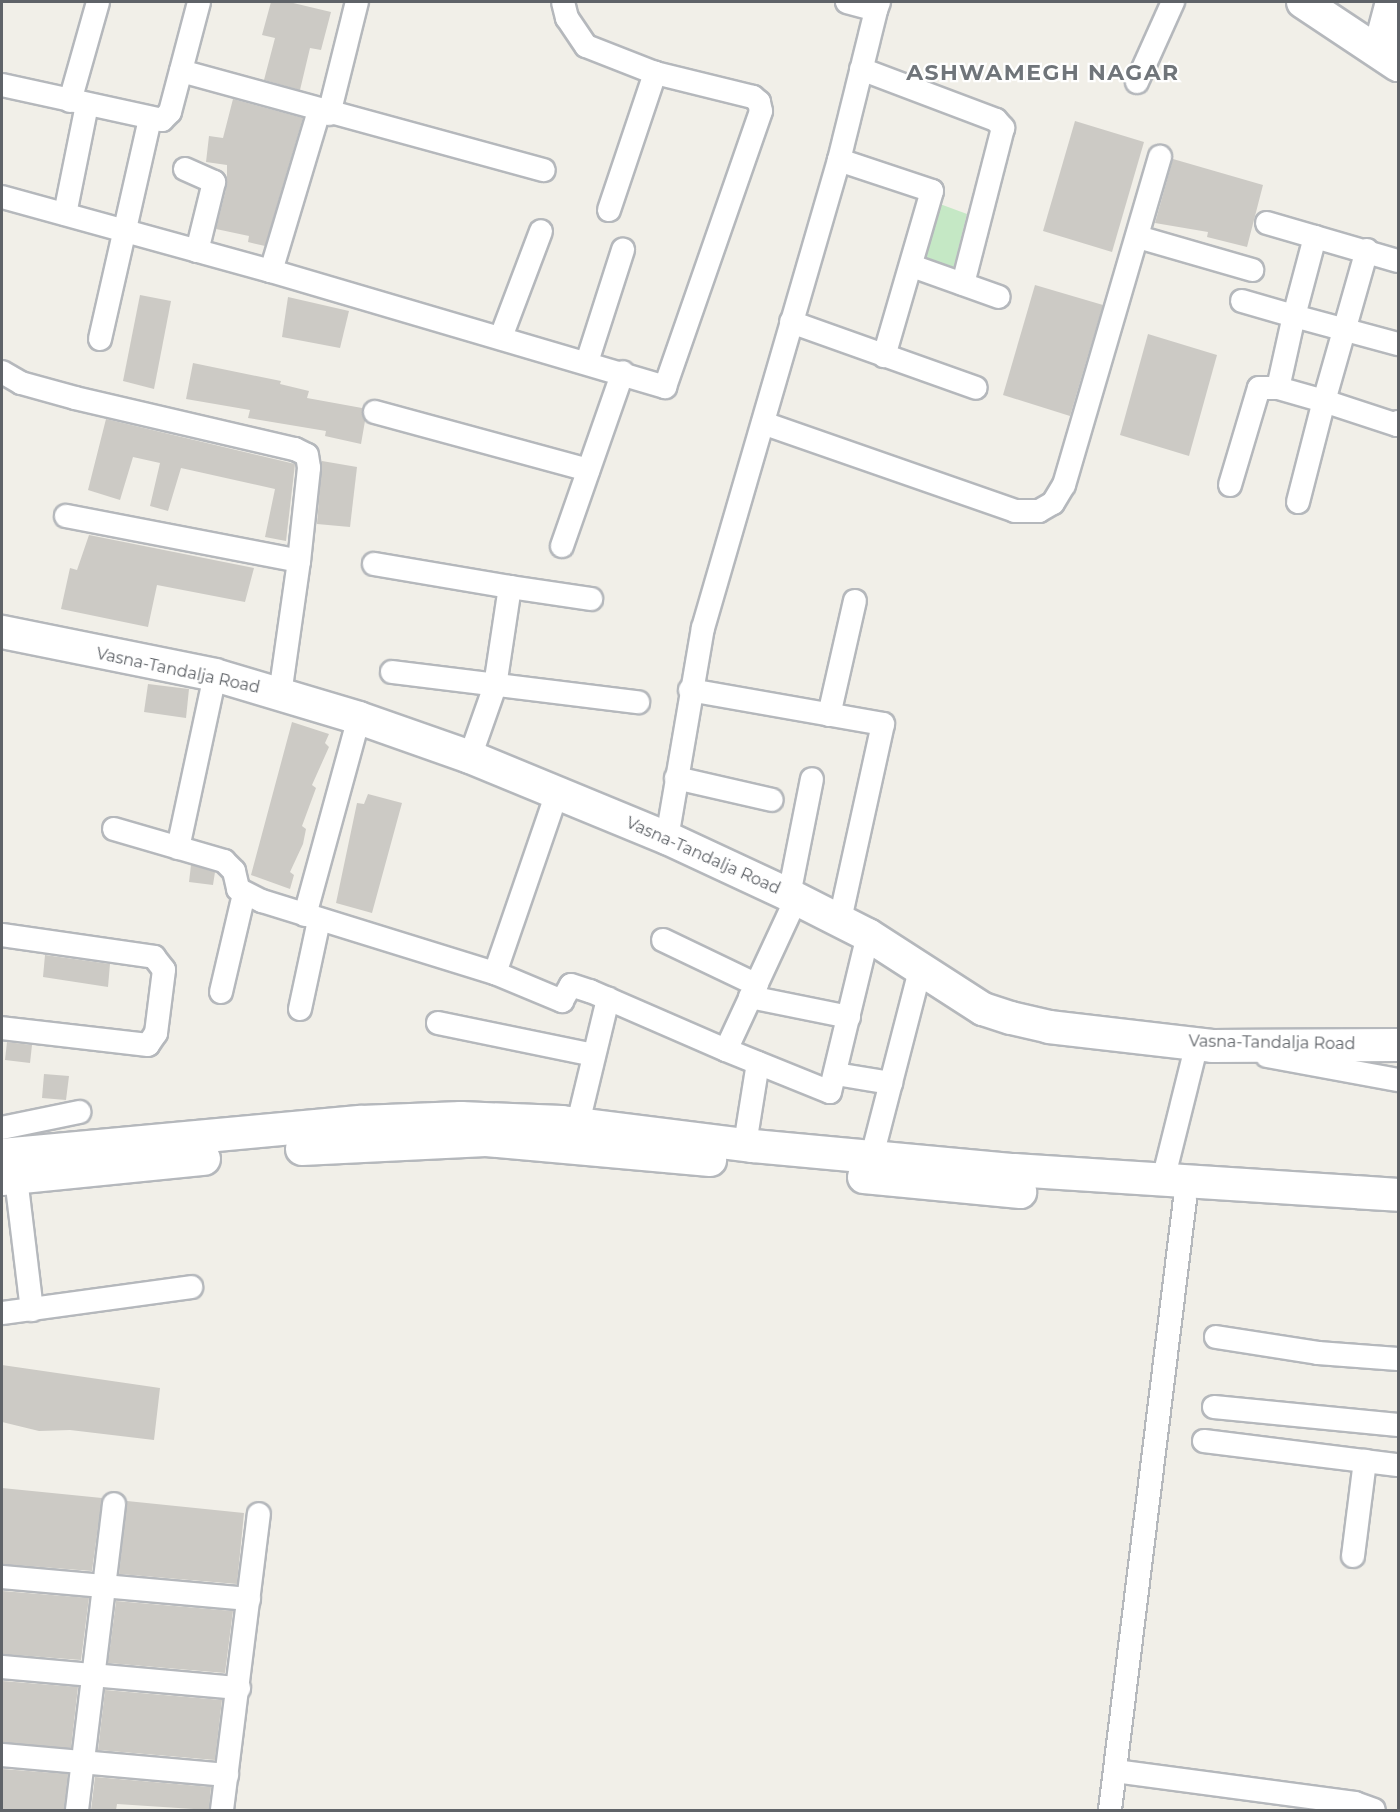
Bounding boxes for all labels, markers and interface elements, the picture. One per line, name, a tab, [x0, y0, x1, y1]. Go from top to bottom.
district label: ASHWAMEGH NAGAR	[906, 60, 1180, 86]
street label: Vasna-Tandalja Road	[94, 644, 262, 698]
street label: Vasna-Tandalja Road	[623, 813, 783, 899]
street label: Vasna-Tandalja Road	[1188, 1032, 1356, 1054]

